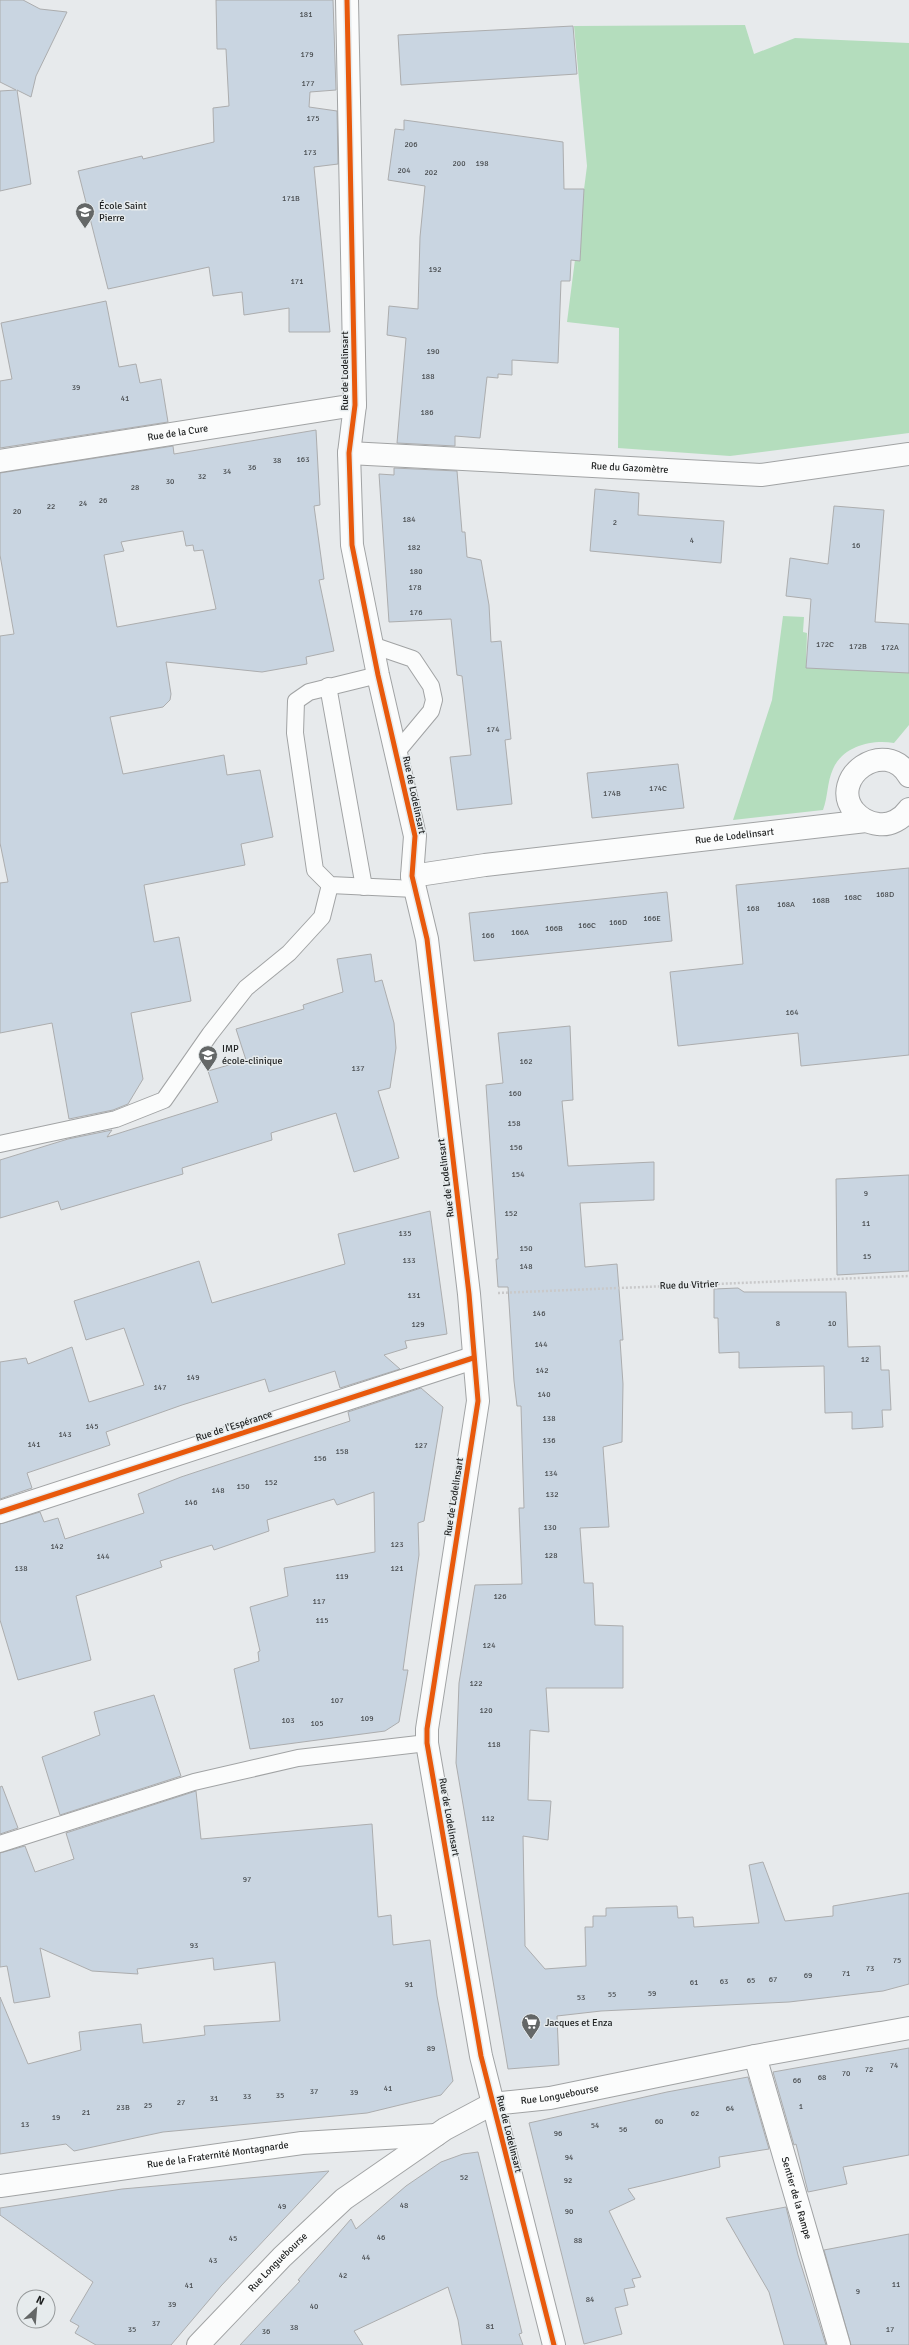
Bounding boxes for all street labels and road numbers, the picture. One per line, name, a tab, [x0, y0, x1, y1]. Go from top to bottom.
street label: Rue de Lodelinsart	[339, 331, 351, 411]
street label: Rue de la Cure	[147, 422, 209, 444]
street label: Rue du Gazomètre	[591, 460, 669, 476]
street label: Rue de Lodelinsart	[400, 755, 428, 836]
street label: Rue de Lodelinsart	[694, 826, 775, 847]
street label: Rue de Lodelinsart	[435, 1137, 457, 1218]
street label: Rue du Vitrier	[660, 1278, 719, 1292]
street label: Rue de l'Espérance	[194, 1408, 274, 1444]
street label: Rue de Lodelinsart	[442, 1456, 466, 1537]
street label: Rue de Lodelinsart	[436, 1777, 462, 1858]
street label: Rue Longuebourse	[520, 2082, 600, 2107]
street label: Rue de Lodelinsart	[494, 2094, 525, 2174]
street label: Rue de la Fraternité Montagnarde	[146, 2139, 289, 2171]
street label: Sentier de la Rampe	[779, 2155, 814, 2241]
street label: Rue Longuebourse	[246, 2230, 310, 2295]

